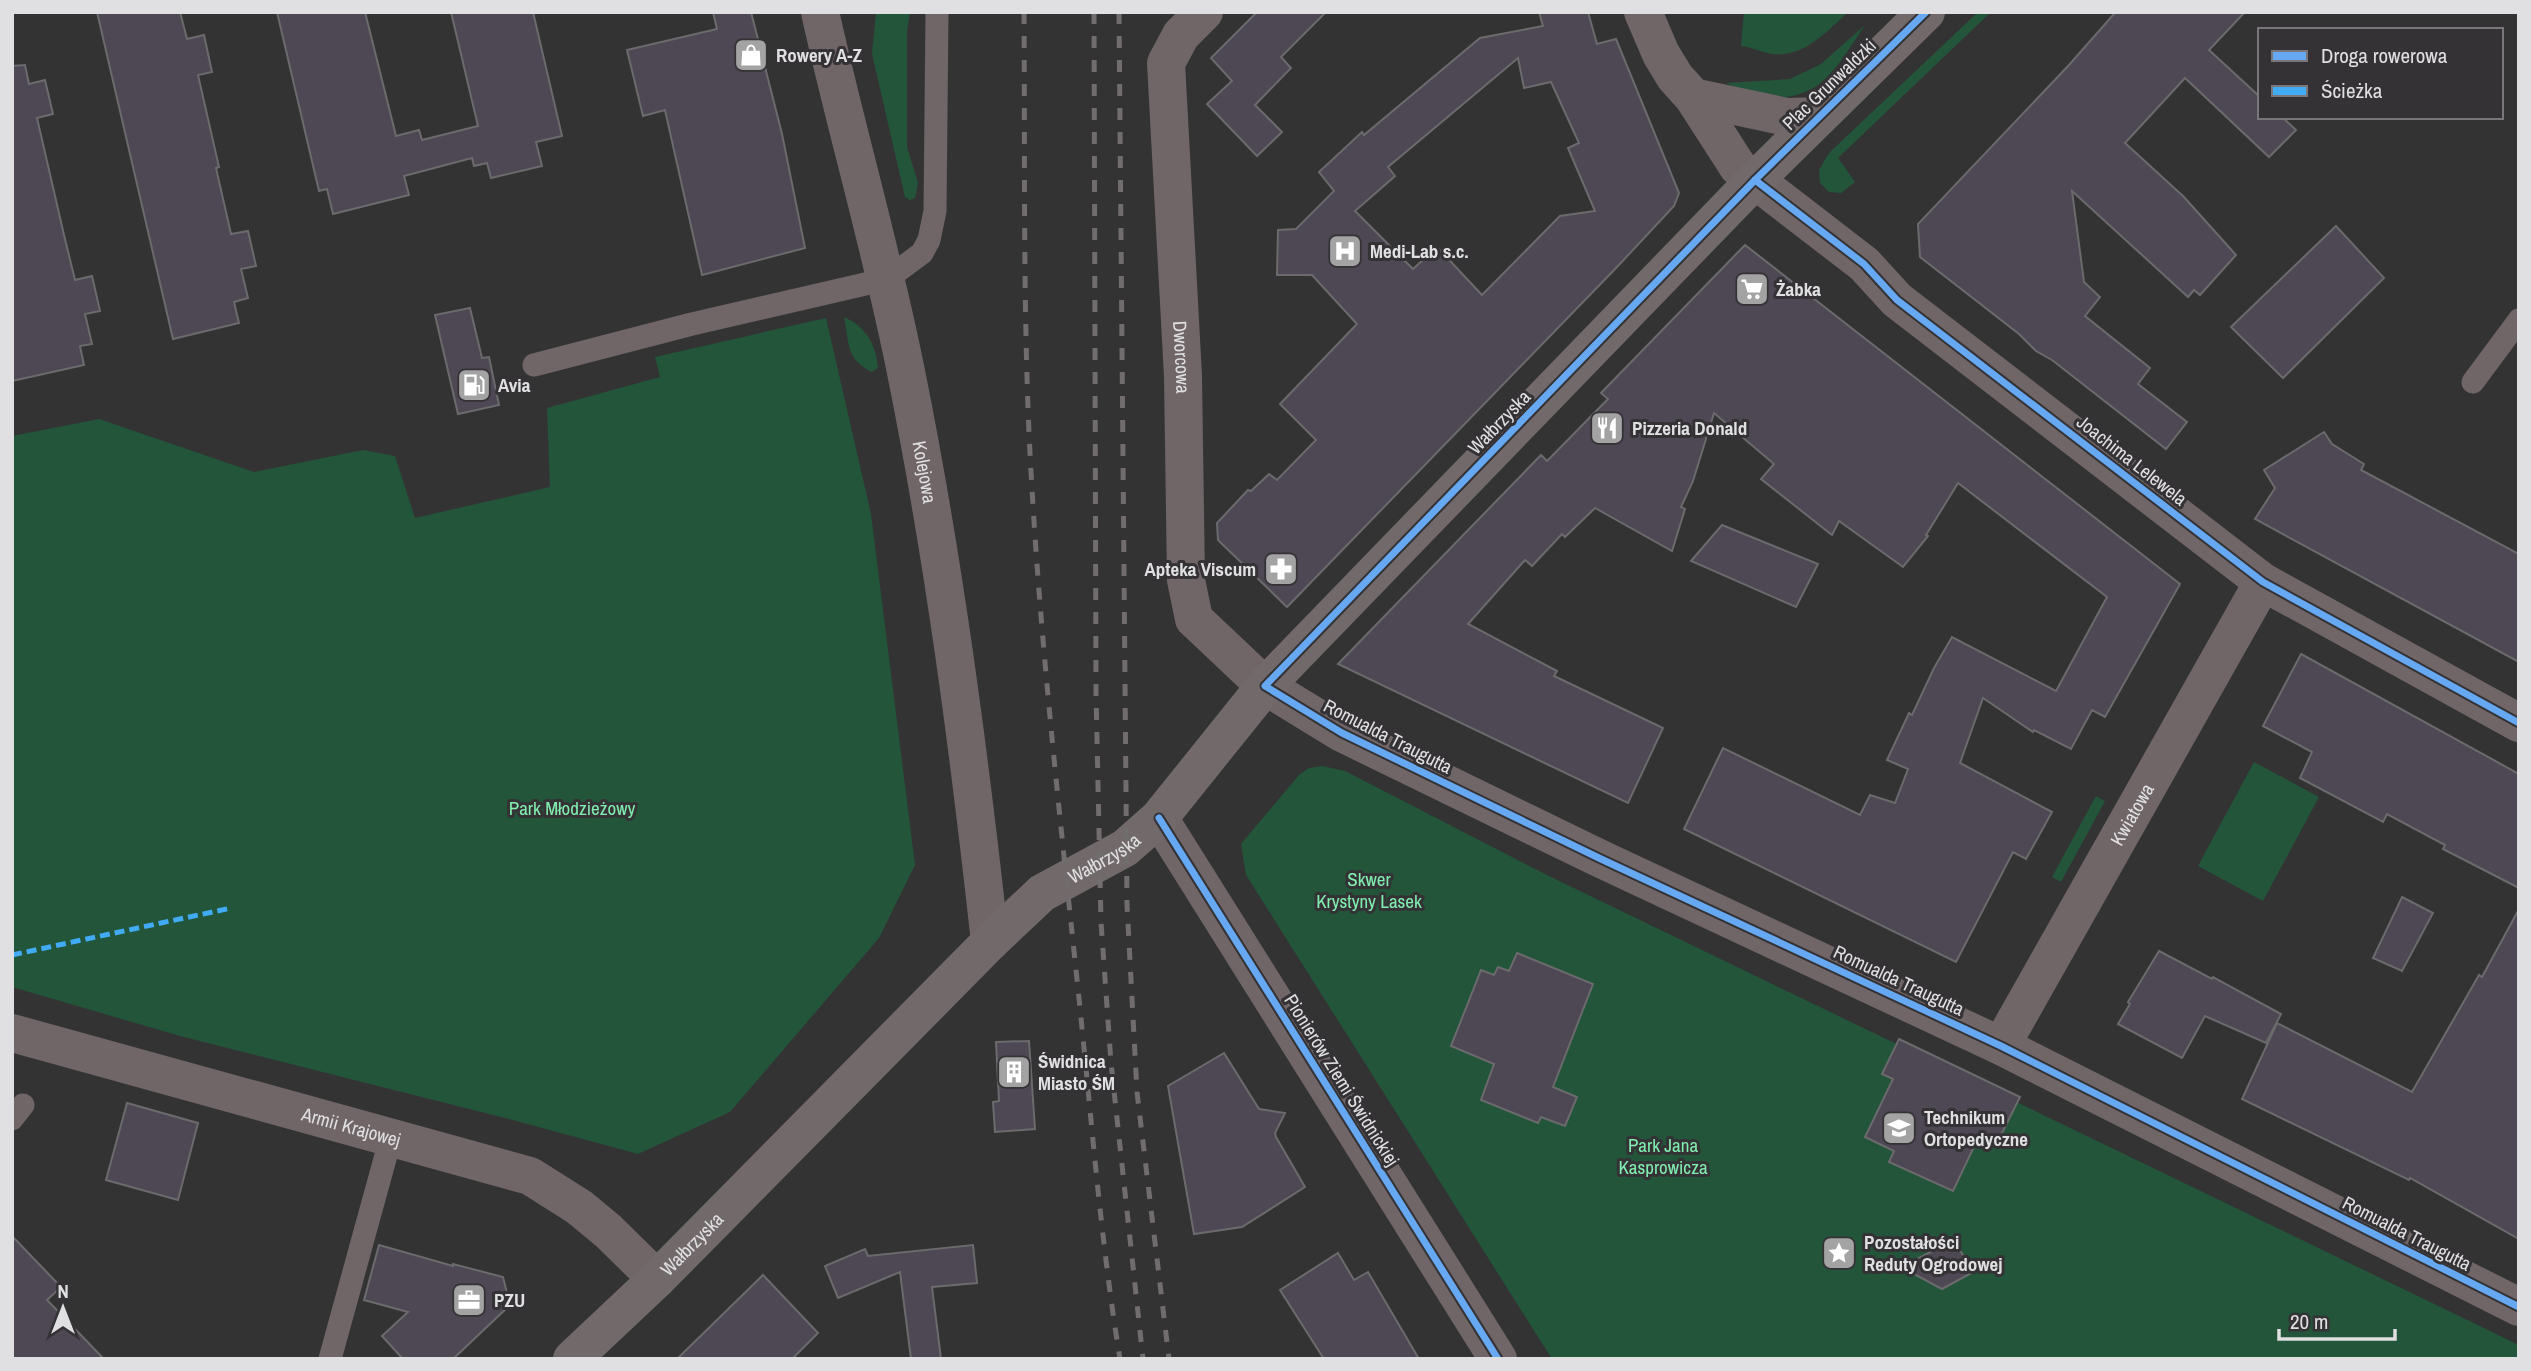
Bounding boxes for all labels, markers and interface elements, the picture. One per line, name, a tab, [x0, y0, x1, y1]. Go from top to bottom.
legend	[2258, 28, 2503, 119]
street label: Plac Grunwaldzki	[1776, 33, 1882, 135]
shop icon: Rowery A-Z	[732, 36, 770, 74]
text: Droga rowerowa	[2321, 41, 2448, 70]
place label: Rowery A-Z	[776, 42, 862, 68]
text: Ścieżka	[2321, 76, 2383, 105]
hospital icon: Medi-Lab s.c.	[1326, 232, 1364, 270]
place label: Medi-Lab s.c.	[1370, 238, 1469, 264]
supermarket icon: Żabka	[1733, 270, 1771, 308]
place label: Żabka	[1776, 276, 1821, 302]
street label: Dworcowa	[1167, 320, 1196, 394]
fuel station icon: Avia	[455, 366, 493, 404]
place label: Avia	[498, 372, 531, 398]
street label: Wałbrzyska	[1462, 384, 1536, 460]
restaurant icon: Pizzeria Donald	[1588, 409, 1626, 447]
street label: Joachima Lelewela	[2071, 409, 2193, 511]
place label: Pizzeria Donald	[1632, 415, 1747, 441]
street label: Kolejowa	[907, 439, 943, 506]
pharmacy icon: Apteka Viscum	[1262, 550, 1300, 588]
place label: Apteka Viscum	[1145, 556, 1256, 582]
street label: Romualda Traugutta	[1319, 692, 1457, 780]
street label: Kwiatowa	[2104, 778, 2160, 850]
park label: Park Młodzieżowy	[509, 795, 635, 821]
street label: Wałbrzyska	[1063, 827, 1146, 890]
park label: Skwer Krystyny Lasek	[1316, 866, 1422, 914]
street label: Romualda Traugutta	[1830, 938, 1969, 1022]
street label: Pionierów Ziemi Świdnickiej	[1278, 989, 1406, 1171]
place label: Świdnica Miasto ŚM	[1038, 1048, 1115, 1096]
building icon: Świdnica Miasto ŚM	[995, 1053, 1033, 1091]
street label: Armii Krajowej	[298, 1100, 404, 1153]
place label: Technikum Ortopedyczne	[1924, 1104, 2028, 1152]
school or university icon: Technikum Ortopedyczne	[1880, 1109, 1918, 1147]
park label: Park Jana Kasprowicza	[1618, 1132, 1708, 1180]
street label: Romualda Traugutta	[2338, 1189, 2476, 1277]
street label: Wałbrzyska	[654, 1206, 729, 1282]
place label: Pozostałości Reduty Ogrodowej	[1864, 1229, 2003, 1277]
place icon: Pozostałości Reduty Ogrodowej	[1820, 1234, 1858, 1272]
north arrow	[28, 1273, 98, 1343]
text: N	[57, 1278, 69, 1304]
office icon: PZU	[450, 1281, 488, 1319]
place label: PZU	[494, 1287, 525, 1313]
scale bar	[2279, 1298, 2394, 1342]
text: 20 m	[2290, 1307, 2328, 1336]

